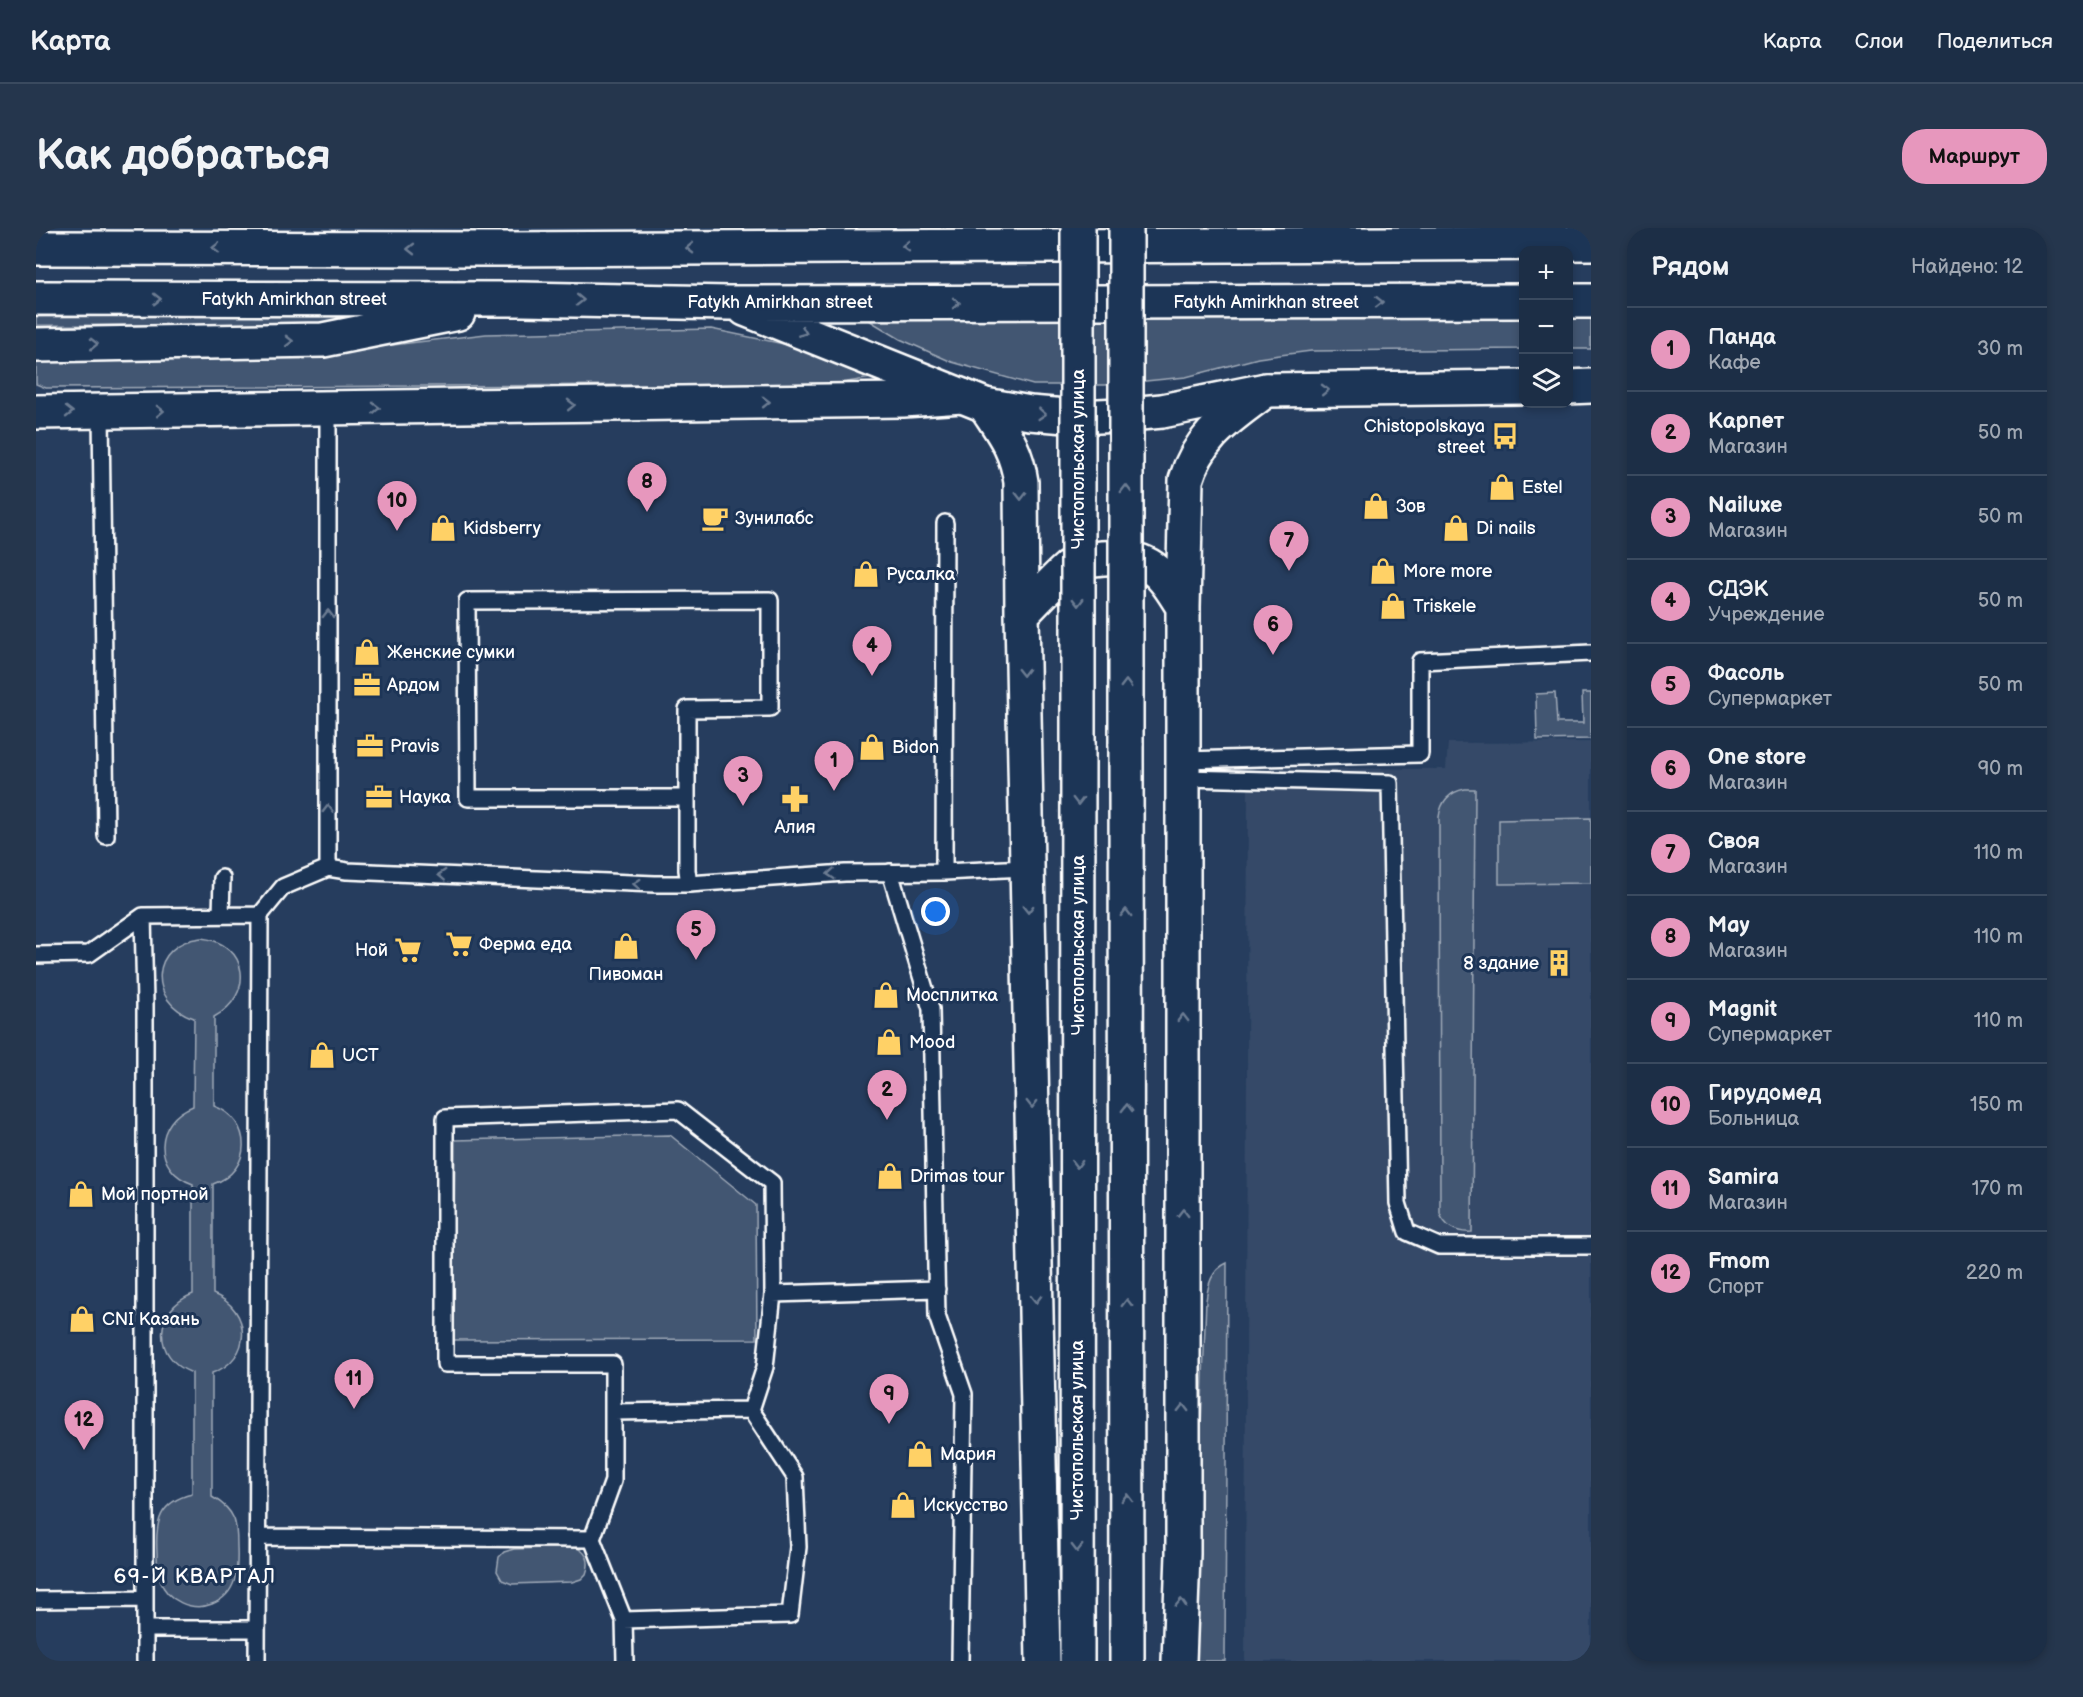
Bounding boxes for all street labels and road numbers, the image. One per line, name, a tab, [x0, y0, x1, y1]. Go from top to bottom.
street label: Fatykh Amirkhan street	[201, 289, 387, 310]
street label: Fatykh Amirkhan street	[687, 292, 873, 313]
street label: Fatykh Amirkhan street	[1173, 292, 1359, 313]
street label: Чистопольская улица	[1068, 368, 1089, 549]
street label: Чистопольская улица	[1068, 854, 1089, 1035]
street label: Чистопольская улица	[1067, 1339, 1088, 1520]

